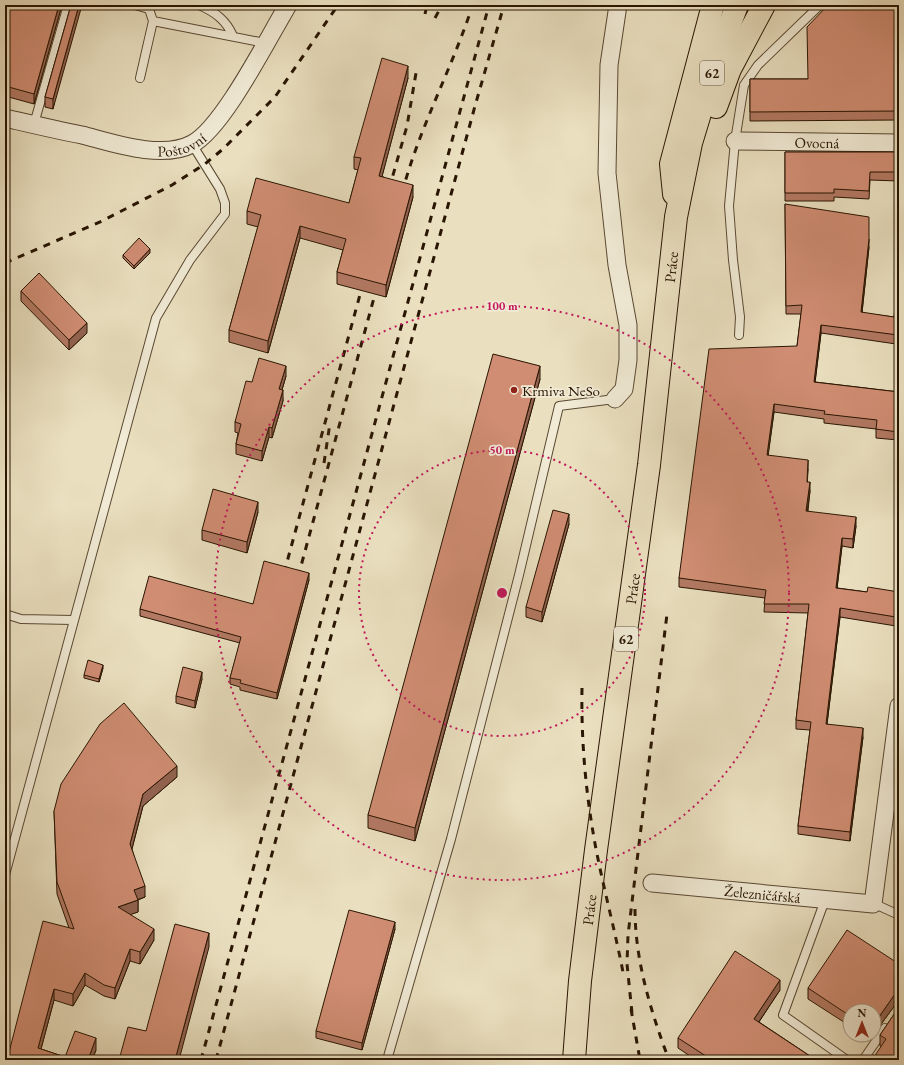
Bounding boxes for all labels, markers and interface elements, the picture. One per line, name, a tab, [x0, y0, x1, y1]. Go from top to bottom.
road number: 62	[700, 61, 724, 85]
street label: Poštovní	[157, 128, 210, 160]
street label: Ovocná	[794, 132, 840, 152]
street label: Práce	[659, 250, 682, 283]
text: 100 m	[486, 298, 518, 314]
place label: Krmiva NeSo	[522, 381, 600, 400]
marker: Krmiva NeSo	[509, 385, 519, 395]
text: 50 m	[489, 442, 515, 458]
street label: Práce	[620, 572, 644, 605]
centre of rings	[495, 586, 509, 600]
road number: 62	[614, 627, 638, 651]
street label: Železničářská	[724, 880, 801, 907]
street label: Práce	[577, 893, 600, 926]
north arrow	[842, 1003, 882, 1043]
text: N	[858, 1006, 867, 1020]

